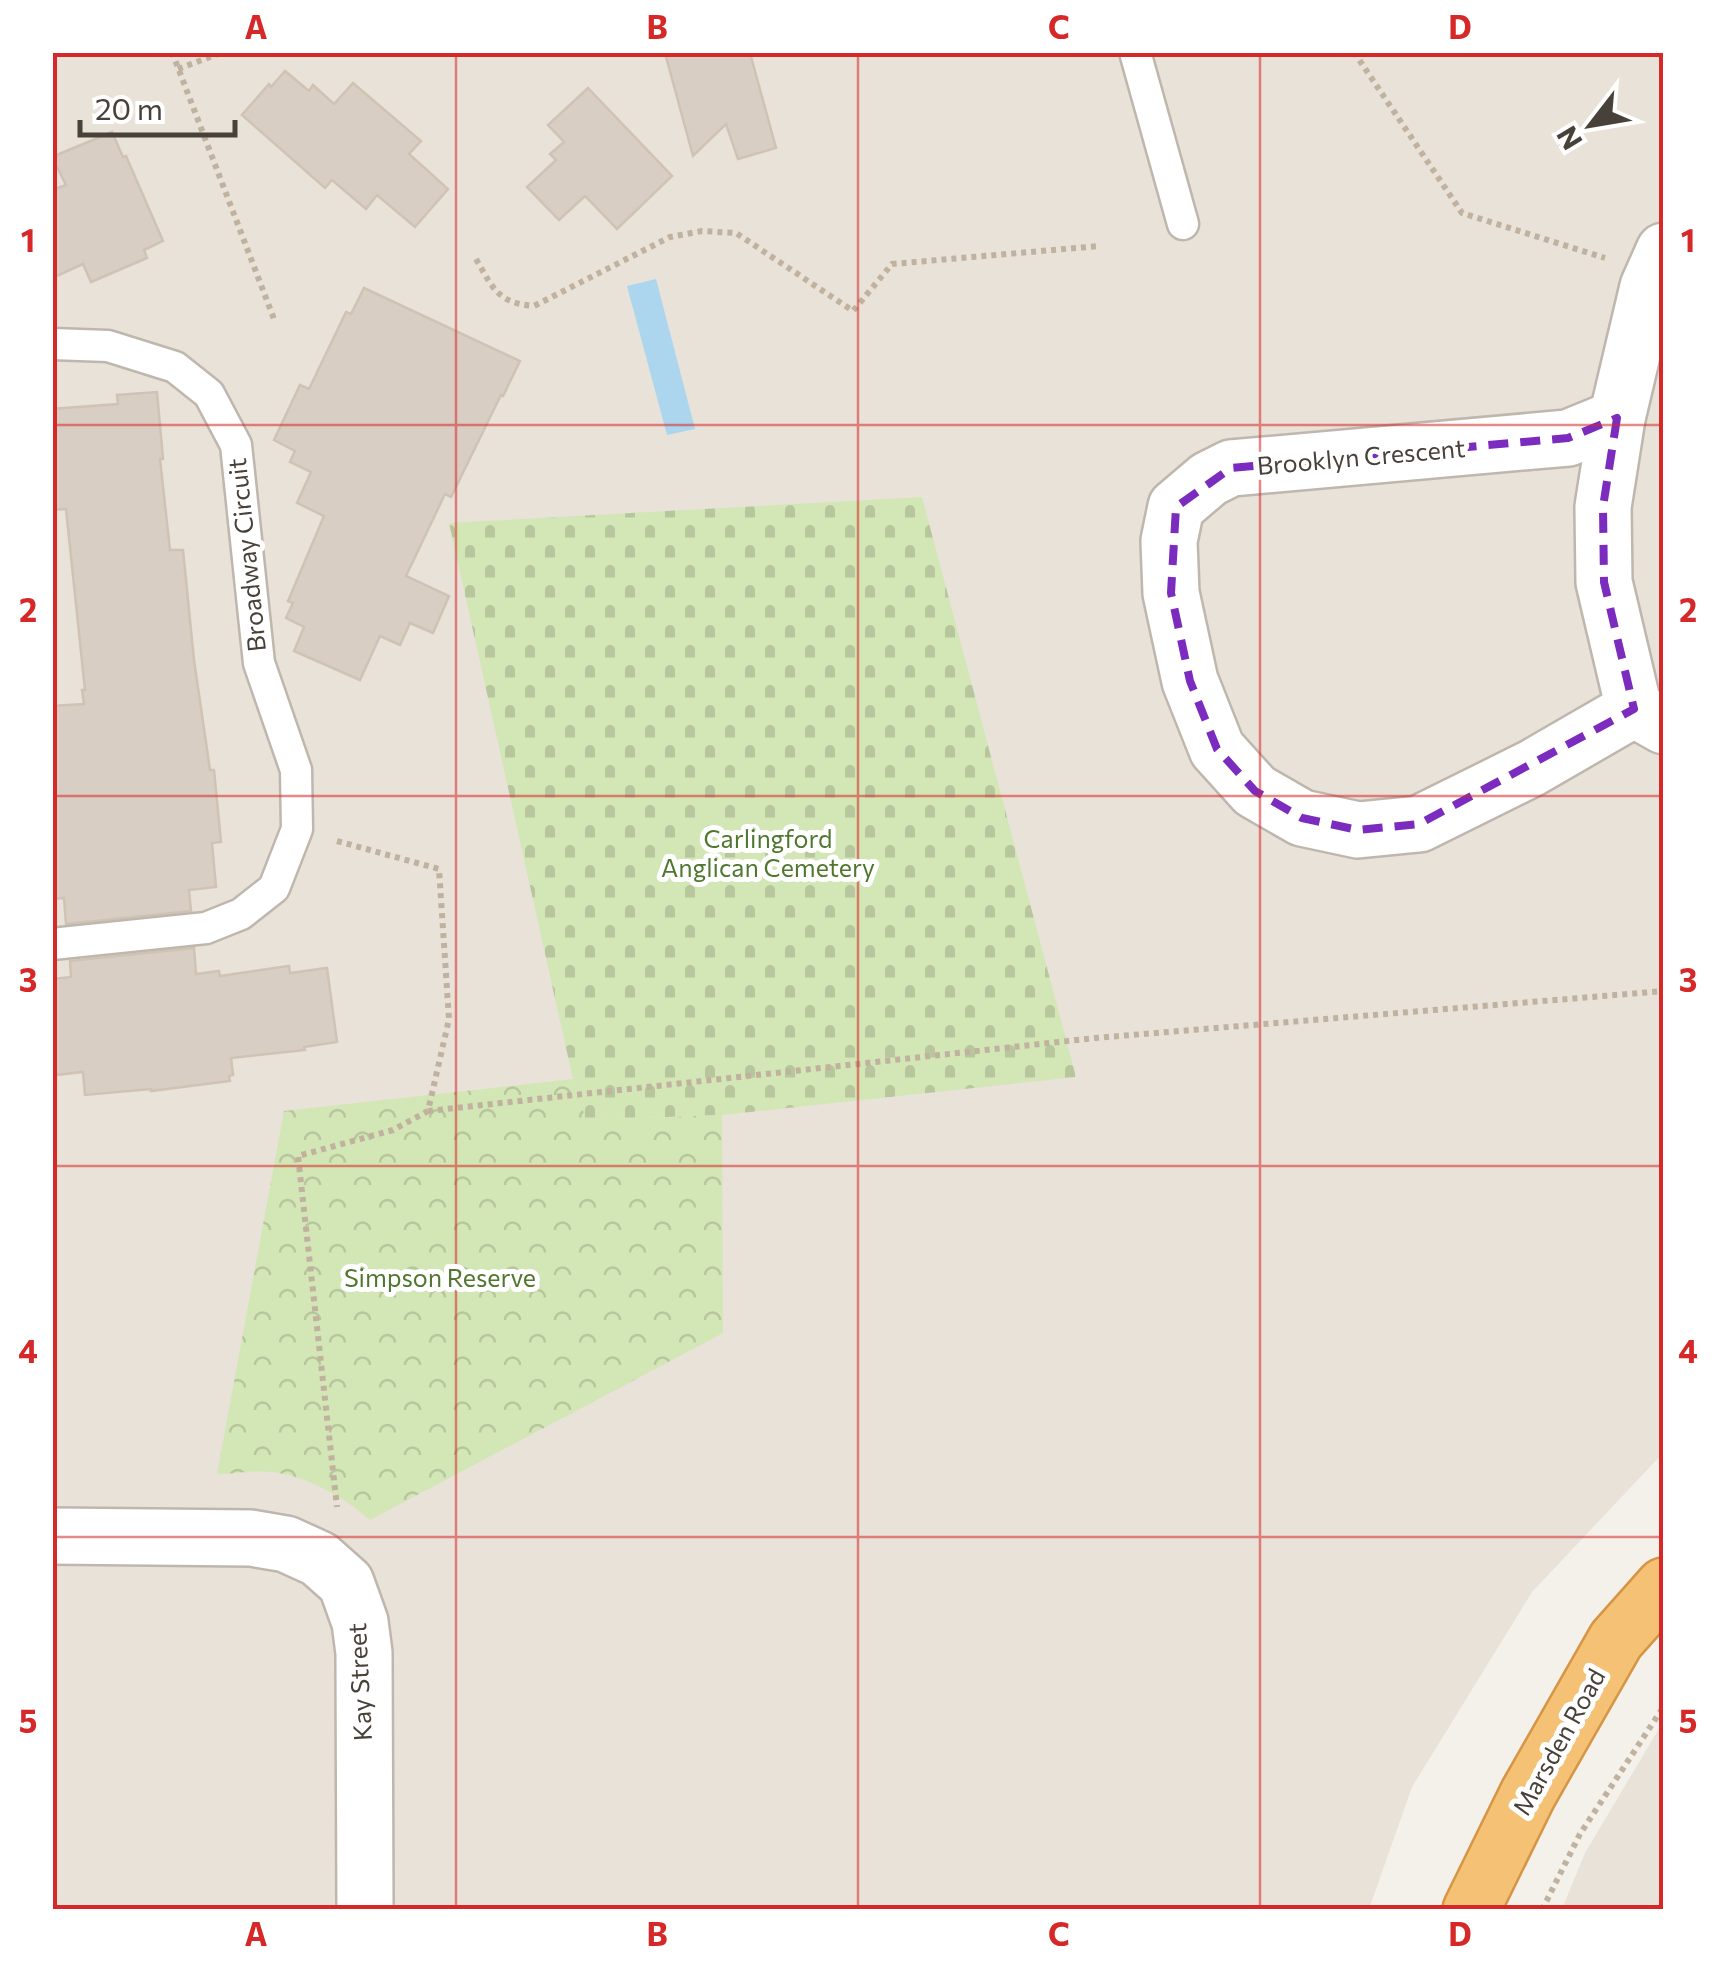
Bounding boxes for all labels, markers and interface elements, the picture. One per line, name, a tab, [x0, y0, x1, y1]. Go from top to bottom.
text: A	[245, 6, 268, 46]
text: B	[646, 6, 668, 46]
text: C	[1048, 6, 1070, 46]
text: D	[1448, 6, 1472, 46]
scale bar	[80, 75, 235, 137]
north arrow	[1541, 75, 1641, 175]
text: 20 m	[95, 89, 163, 126]
text: N	[1549, 121, 1589, 156]
text: 1	[21, 219, 35, 259]
text: 1	[1681, 219, 1695, 259]
street label: Brooklyn Crescent	[1256, 432, 1466, 480]
street label: Broadway Circuit	[221, 457, 271, 653]
text: 2	[19, 589, 37, 629]
text: 2	[1679, 589, 1697, 629]
park label: Carlingford Anglican Cemetery	[661, 823, 875, 882]
text: 3	[19, 959, 37, 999]
text: 3	[1679, 959, 1697, 999]
park label: Simpson Reserve	[344, 1262, 536, 1292]
text: 4	[18, 1330, 38, 1370]
text: 4	[1678, 1330, 1698, 1370]
street label: Kay Street	[341, 1622, 377, 1742]
street label: Marsden Road	[1506, 1663, 1611, 1820]
text: 5	[19, 1700, 37, 1740]
text: 5	[1679, 1700, 1697, 1740]
text: A	[245, 1913, 268, 1953]
text: B	[646, 1913, 668, 1953]
text: C	[1048, 1913, 1070, 1953]
text: D	[1448, 1913, 1472, 1953]

